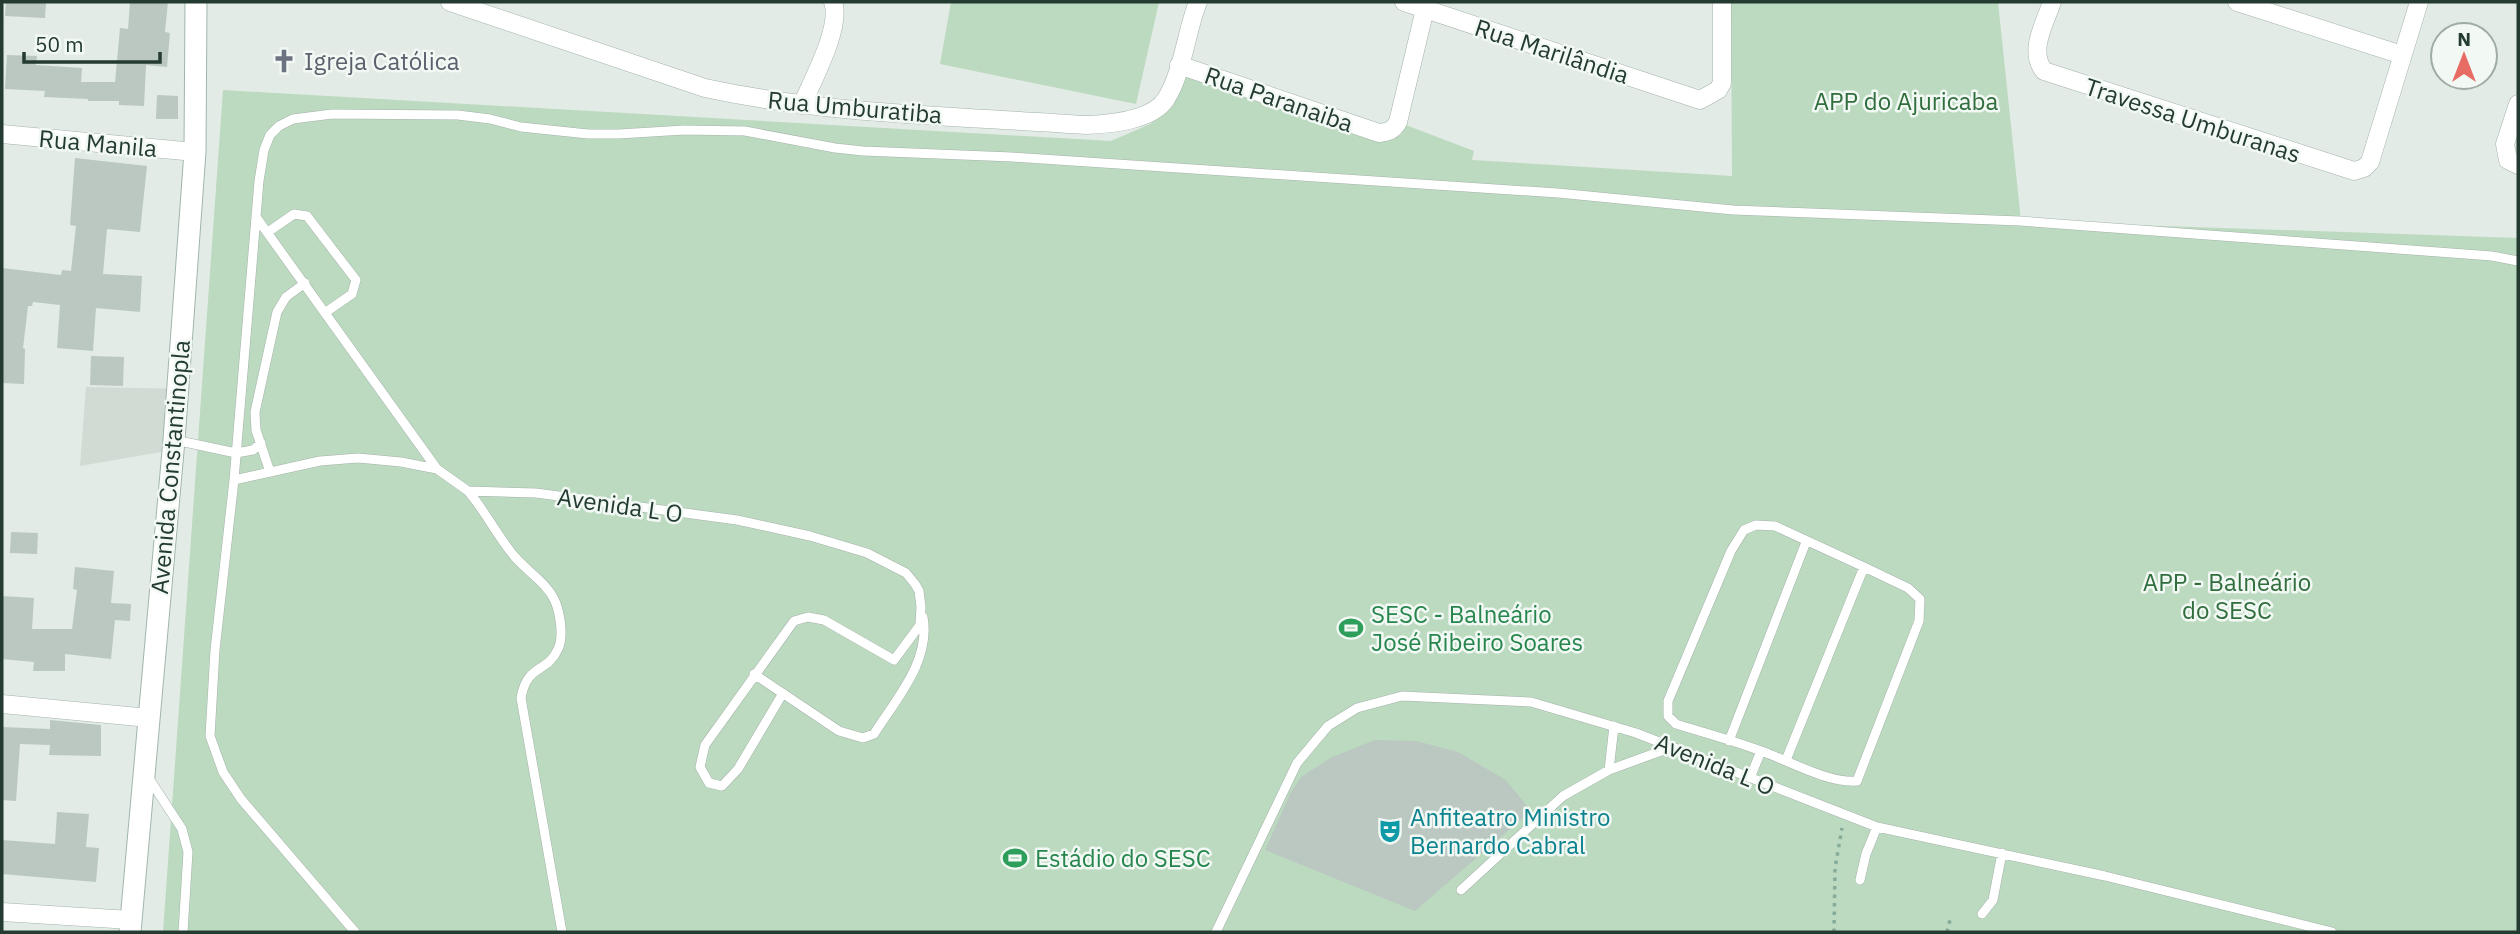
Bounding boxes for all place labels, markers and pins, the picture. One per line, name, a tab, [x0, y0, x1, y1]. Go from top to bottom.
place label: Igreja Católica	[304, 45, 460, 77]
church icon: Igreja Católica	[270, 47, 298, 75]
place label: SESC - Balneário José Ribeiro Soares	[1371, 598, 1583, 658]
sports icon: SESC - Balneário José Ribeiro Soares	[1337, 614, 1365, 642]
place label: Anfiteatro Ministro Bernardo Cabral	[1410, 801, 1610, 861]
theatre icon: Anfiteatro Ministro Bernardo Cabral	[1376, 817, 1404, 845]
place label: Estádio do SESC	[1035, 842, 1211, 874]
sports icon: Estádio do SESC	[1001, 844, 1029, 872]

